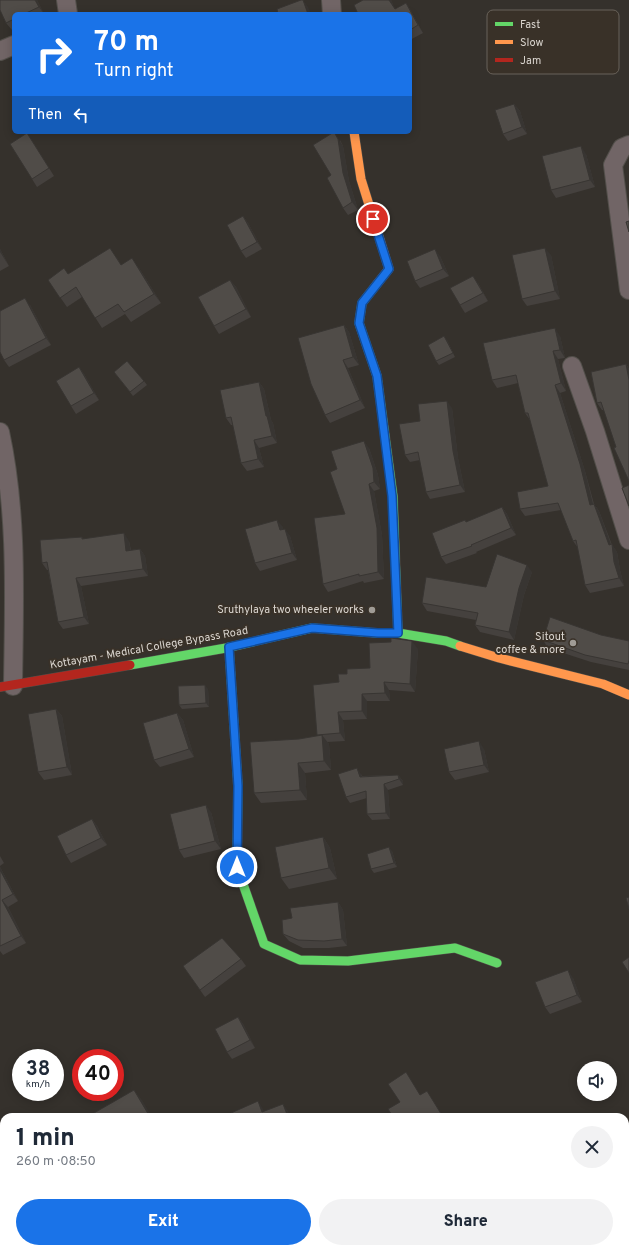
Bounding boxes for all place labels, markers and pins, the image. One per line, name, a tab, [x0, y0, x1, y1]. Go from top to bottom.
pin	[356, 202, 390, 236]
place label: Sruthylaya two wheeler works	[217, 603, 364, 617]
marker: Sruthylaya two wheeler works	[367, 605, 377, 615]
place label: Sitout coffee & more	[496, 630, 565, 657]
marker: Sitout coffee & more	[568, 638, 578, 648]

